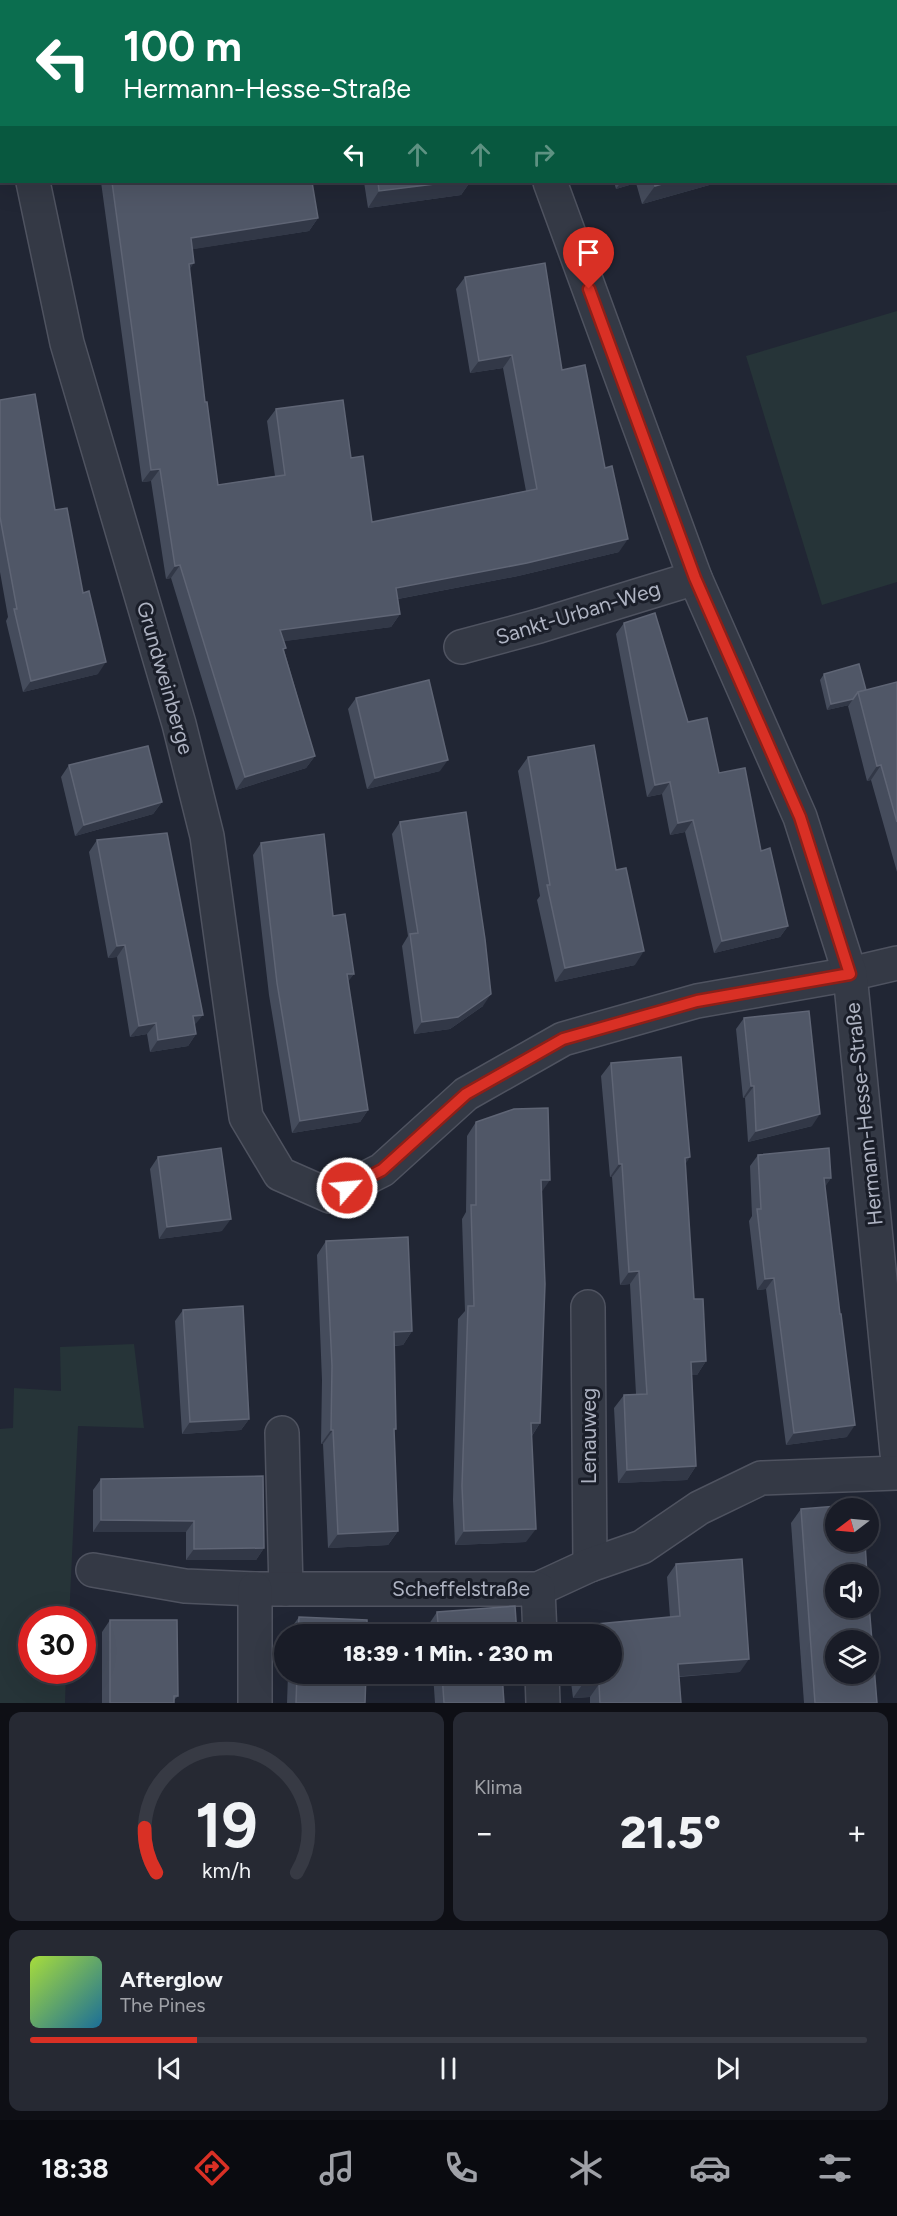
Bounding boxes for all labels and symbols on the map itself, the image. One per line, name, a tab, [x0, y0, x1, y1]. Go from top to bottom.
pin	[563, 227, 614, 289]
street label: Sankt-Urban-Weg	[493, 576, 663, 649]
street label: Grundweinberge	[132, 599, 199, 757]
street label: Hermann-Hesse-Straße	[839, 1001, 888, 1227]
position arrow	[315, 1156, 379, 1220]
street label: Lenauweg	[576, 1388, 601, 1484]
north arrow	[825, 1498, 879, 1552]
street label: Scheffelstraße	[392, 1576, 530, 1601]
speed limit sign: 30	[18, 1606, 96, 1684]

